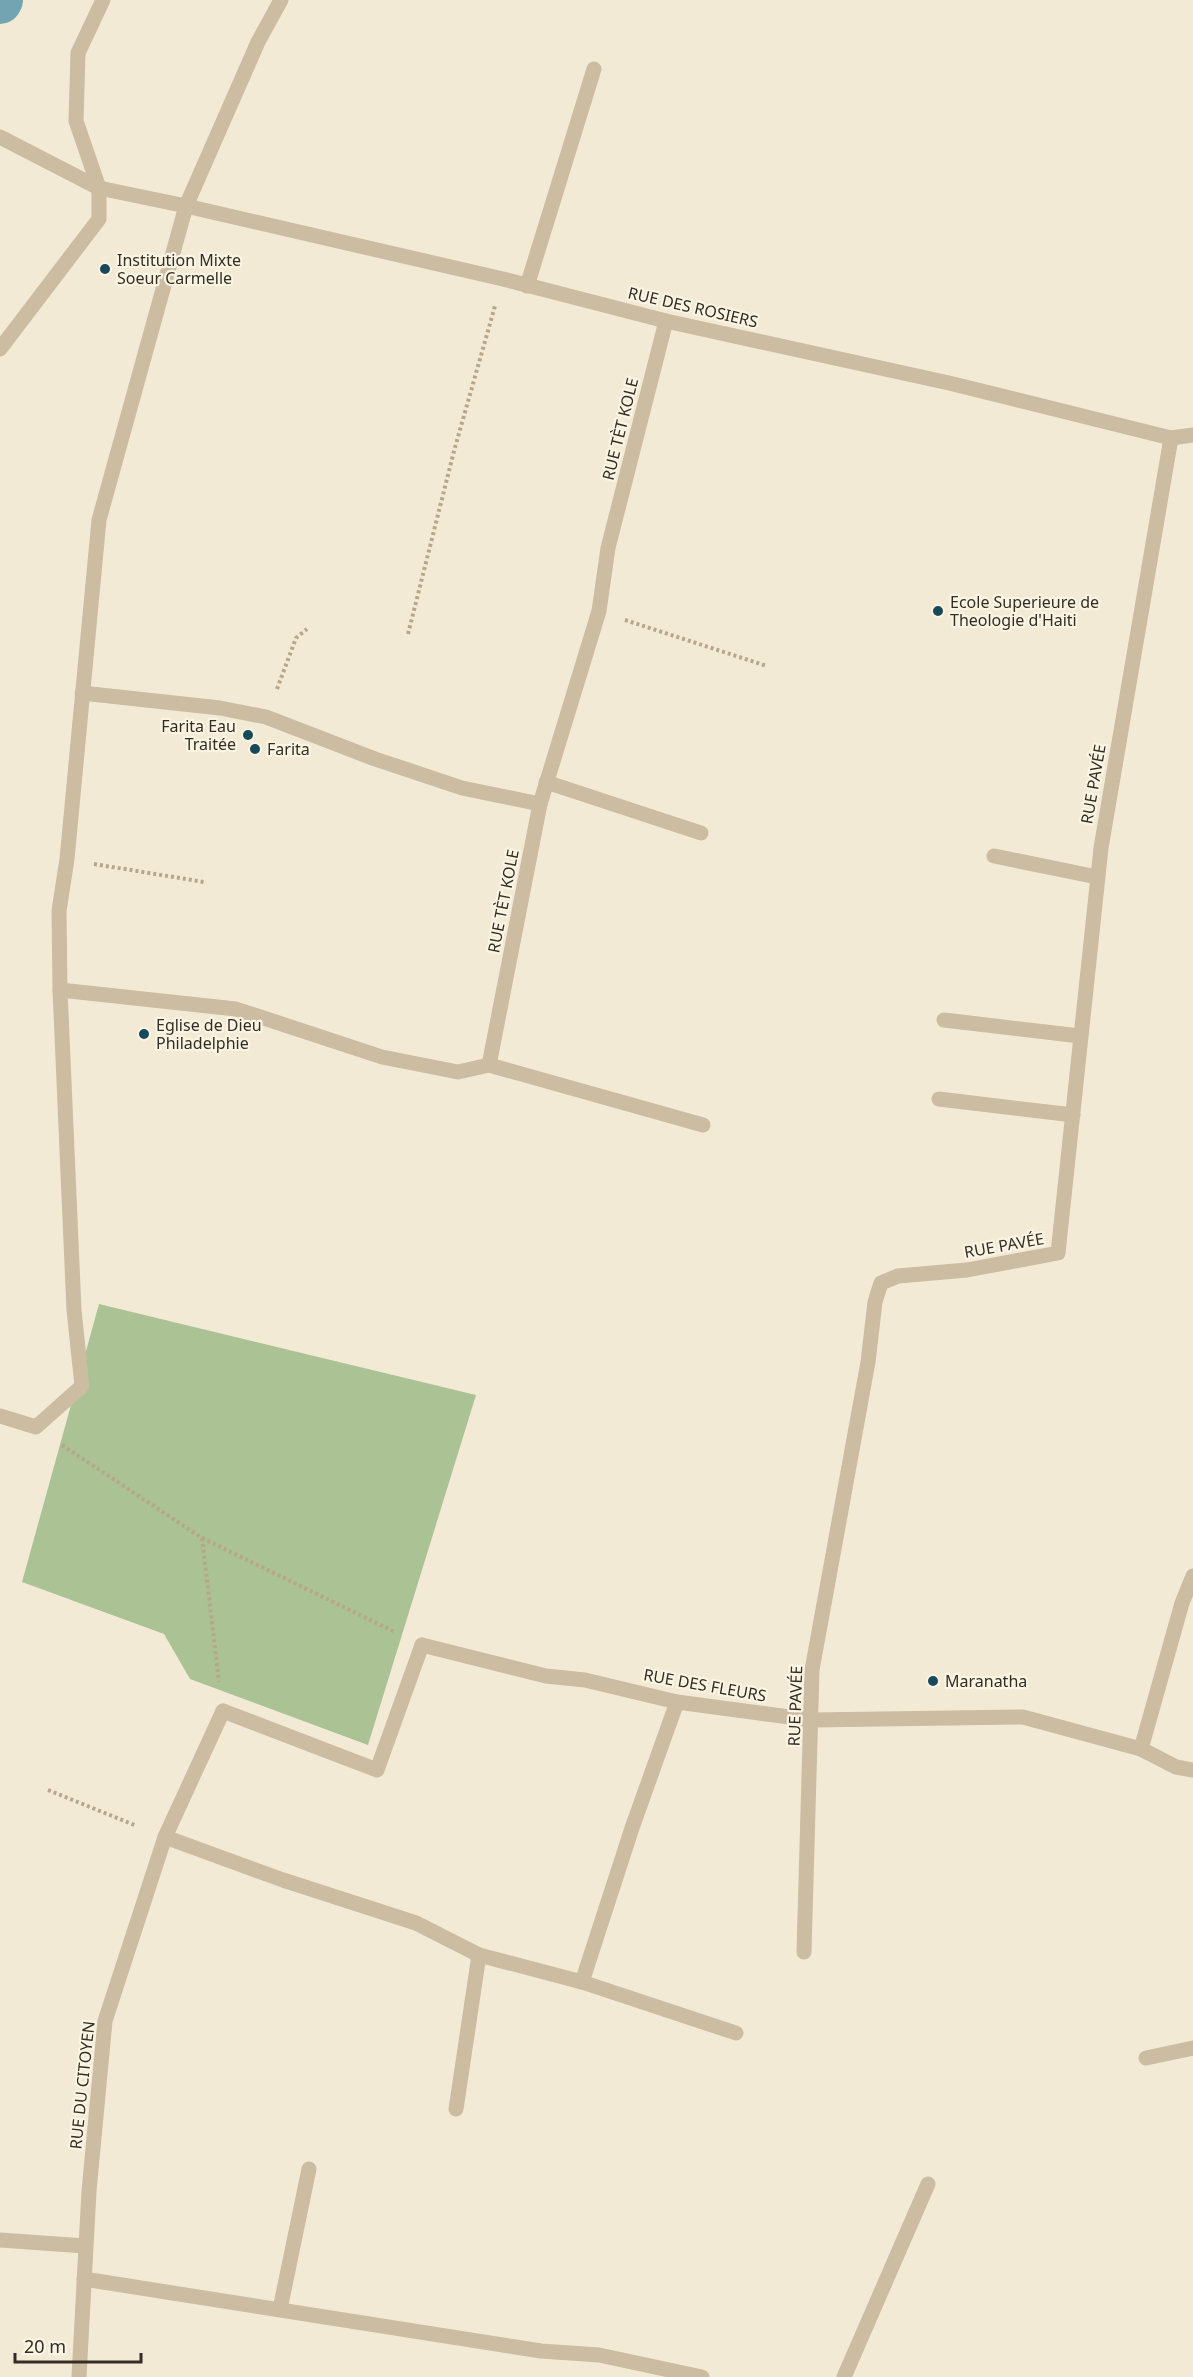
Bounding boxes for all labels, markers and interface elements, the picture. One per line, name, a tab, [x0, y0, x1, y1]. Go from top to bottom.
place label: Institution Mixte Soeur Carmelle	[117, 249, 241, 289]
marker: Institution Mixte Soeur Carmelle	[98, 262, 112, 276]
street label: RUE DES ROSIERS	[626, 281, 760, 333]
street label: RUE TÈT KOLE	[597, 375, 643, 483]
place label: Ecole Superieure de Theologie d'Haiti	[950, 591, 1099, 631]
marker: Ecole Superieure de Theologie d'Haiti	[931, 604, 945, 618]
place label: Farita Eau Traitée	[161, 715, 236, 755]
marker: Farita Eau Traitée	[241, 728, 255, 742]
place label: Farita	[267, 738, 310, 760]
marker: Farita	[248, 742, 262, 756]
street label: RUE PAVÉE	[1075, 742, 1111, 826]
street label: RUE TÈT KOLE	[482, 847, 524, 955]
place label: Eglise de Dieu Philadelphie	[156, 1014, 262, 1054]
marker: Eglise de Dieu Philadelphie	[137, 1027, 151, 1041]
street label: RUE PAVÉE	[962, 1227, 1046, 1263]
street label: RUE DES FLEURS	[642, 1663, 768, 1707]
street label: RUE PAVÉE	[783, 1665, 807, 1747]
place label: Maranatha	[945, 1670, 1027, 1692]
marker: Maranatha	[926, 1674, 940, 1688]
street label: RUE DU CITOYEN	[64, 2020, 100, 2150]
scale bar	[15, 2326, 141, 2364]
text: 20 m	[24, 2334, 66, 2358]

